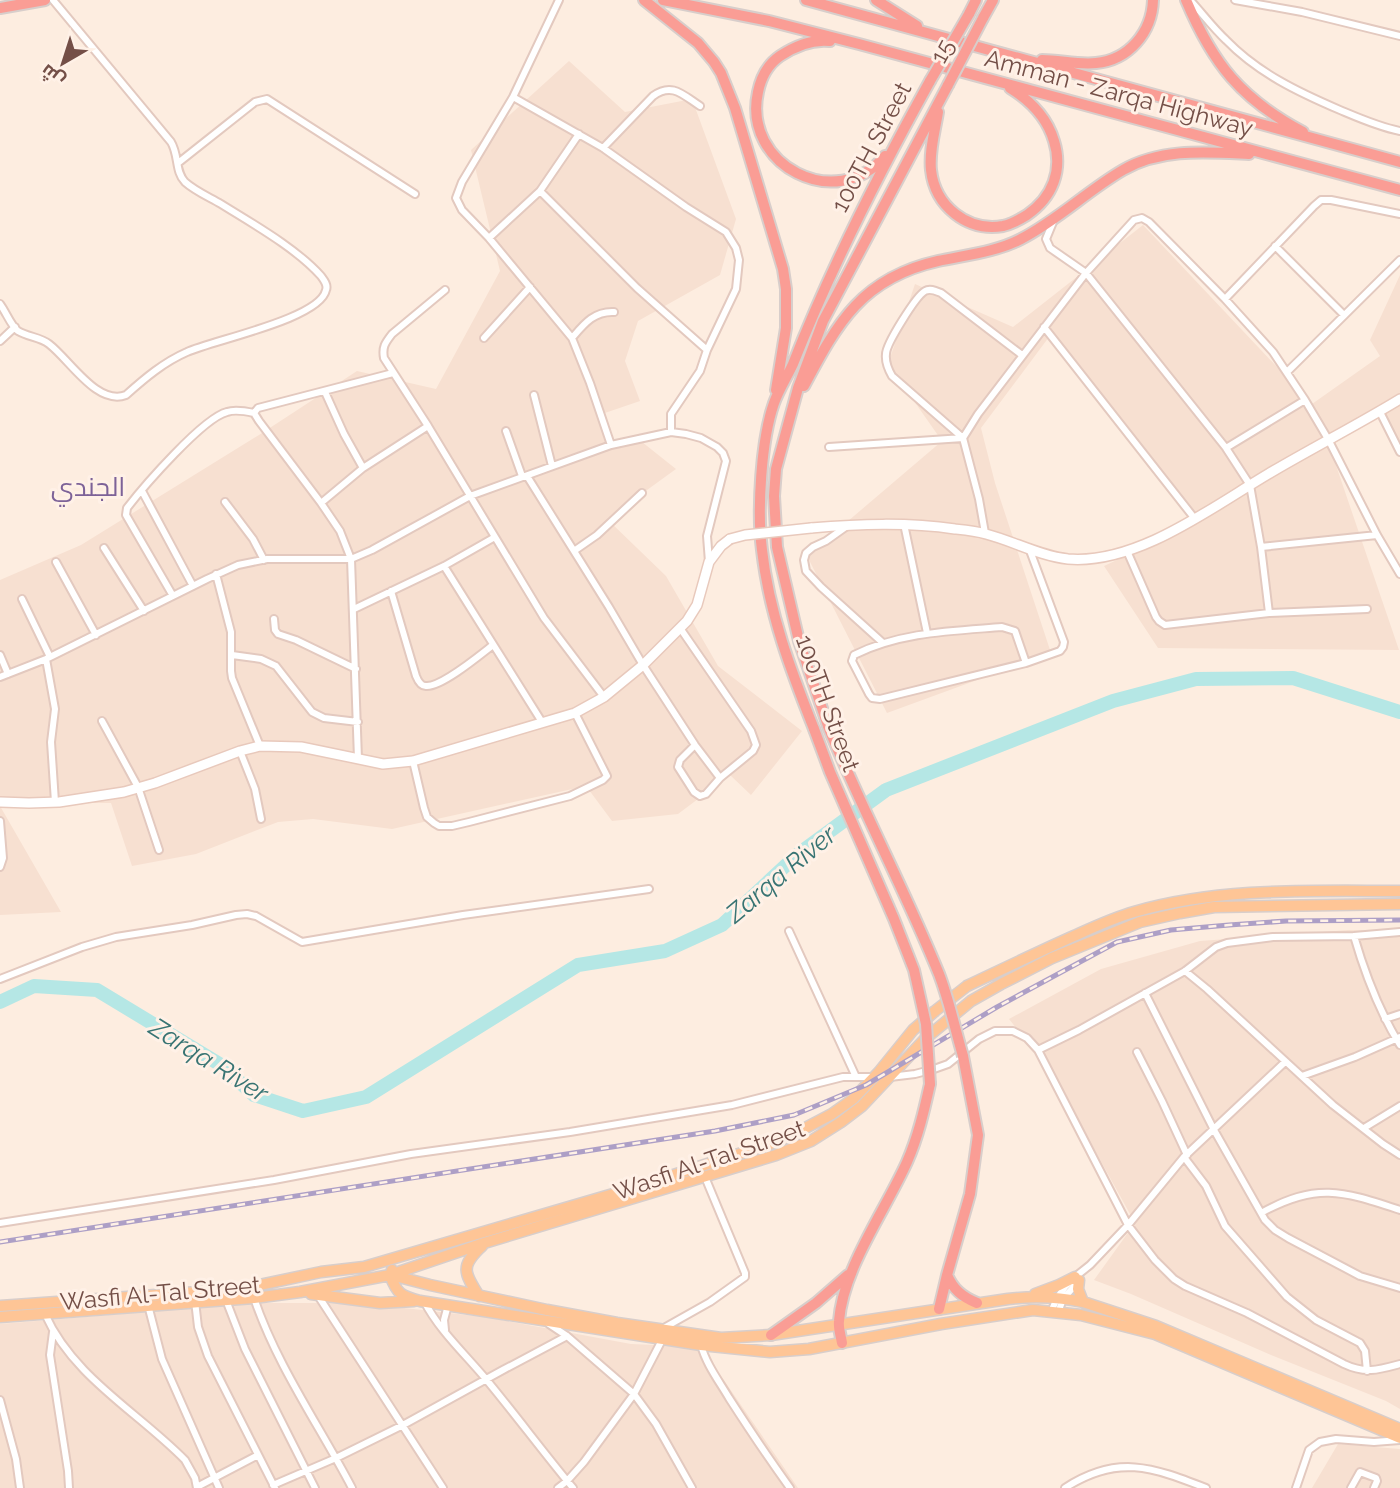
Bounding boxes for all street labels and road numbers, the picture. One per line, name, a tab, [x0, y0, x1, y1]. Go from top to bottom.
street label: 15	[924, 34, 960, 68]
street label: Amman - Zarqa Highway	[982, 43, 1256, 143]
street label: 100TH Street	[825, 77, 917, 217]
street label: 100TH Street	[790, 631, 866, 775]
street label: Wasfi Al-Tal Street	[609, 1114, 809, 1206]
street label: Wasfi Al-Tal Street	[59, 1270, 261, 1316]

